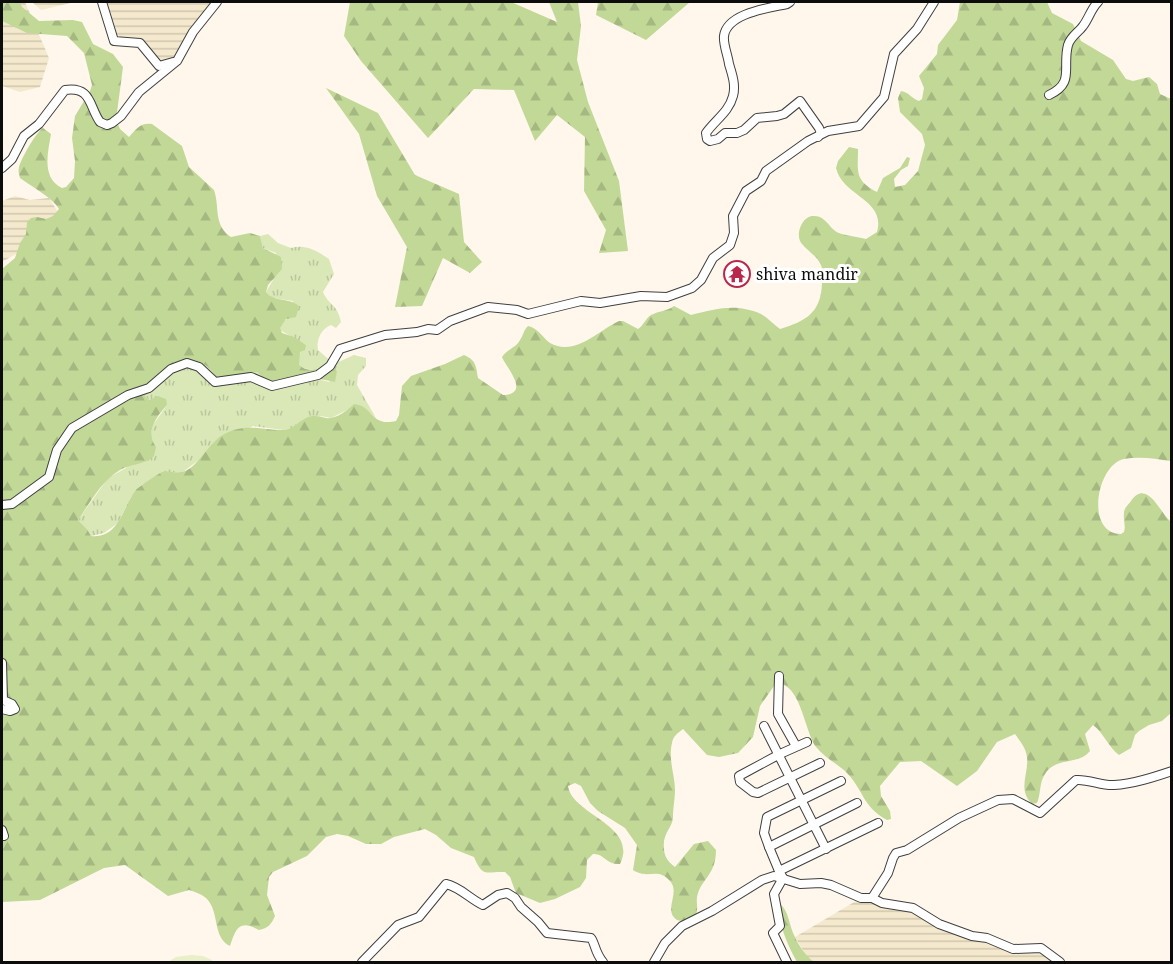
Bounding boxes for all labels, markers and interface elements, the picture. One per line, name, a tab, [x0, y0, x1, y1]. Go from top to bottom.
temple icon: shiva mandir	[722, 259, 752, 289]
place label: shiva mandir	[756, 263, 858, 285]

